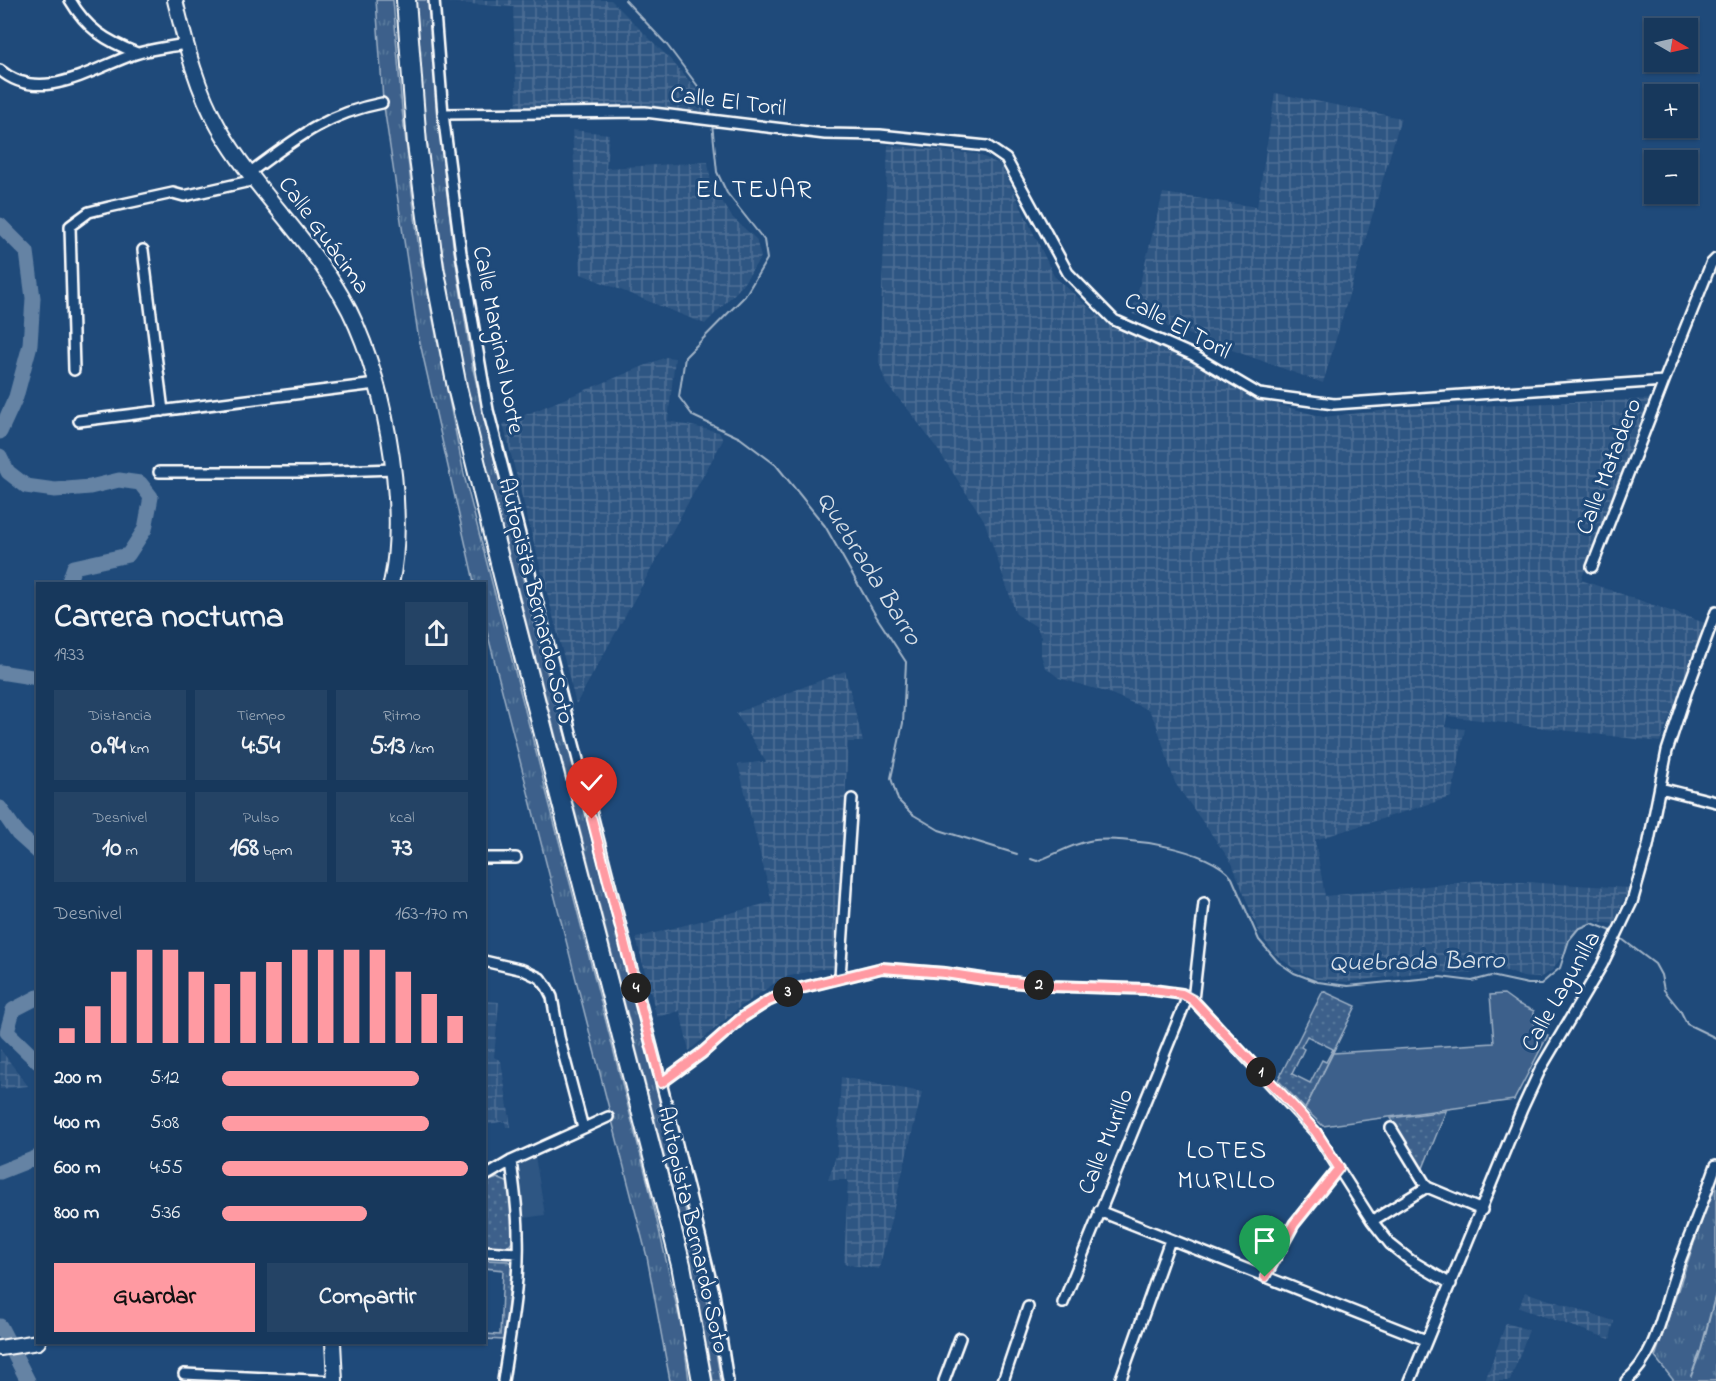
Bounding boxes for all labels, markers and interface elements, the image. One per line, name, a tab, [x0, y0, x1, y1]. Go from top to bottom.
north arrow	[1644, 18, 1698, 72]
map controls	[1644, 18, 1698, 204]
street label: Calle El Toril	[668, 79, 788, 127]
button: +	[1644, 84, 1698, 138]
button: −	[1644, 150, 1698, 204]
street label: Calle Guácima	[268, 170, 378, 302]
district label: EL TEJAR	[695, 172, 813, 210]
street label: Calle Marginal Norte	[462, 243, 532, 437]
street label: Calle El Toril	[1117, 284, 1237, 370]
street label: Calle Matadero	[1568, 394, 1652, 540]
street label: Autopista Bernardo Soto	[487, 474, 583, 728]
water label: Quebrada Barro	[805, 485, 931, 655]
text: Carrera nocturna	[54, 594, 284, 642]
button: share	[405, 602, 468, 665]
text: 19:33	[54, 641, 85, 670]
text: Distancia	[88, 704, 152, 728]
text: Tiempo	[237, 704, 285, 728]
text: Ritmo	[383, 704, 421, 728]
text: 0.94	[91, 728, 126, 766]
text: 4:54	[242, 728, 280, 766]
text: 5:13	[370, 728, 406, 766]
text: km	[126, 737, 149, 761]
text: /km	[406, 737, 434, 761]
pin	[566, 757, 617, 819]
icon: check	[575, 766, 608, 799]
text: Desnivel	[93, 806, 147, 830]
text: Pulso	[243, 806, 279, 830]
text: kcal	[389, 806, 415, 830]
text: 10	[102, 830, 122, 868]
text: 168	[229, 830, 259, 868]
text: 73	[391, 830, 413, 868]
text: m	[122, 839, 138, 863]
text: bpm	[259, 839, 293, 863]
text: Desnivel	[54, 900, 122, 929]
text: 163–170 m	[395, 900, 468, 929]
street label: Calle Lagunilla	[1513, 925, 1611, 1059]
water label: Quebrada Barro	[1329, 942, 1506, 984]
pin: 2	[1024, 970, 1054, 1000]
pin: 4	[621, 973, 651, 1003]
text: 2	[1035, 973, 1043, 997]
text: 4	[633, 976, 639, 1000]
pin: 3	[773, 977, 803, 1007]
text: 3	[785, 980, 791, 1004]
pin: 1	[1246, 1057, 1276, 1087]
text: 1	[1258, 1060, 1264, 1084]
text: 200 m	[54, 1064, 102, 1093]
text: 5:12	[150, 1064, 179, 1093]
street label: Calle Murillo	[1070, 1084, 1144, 1200]
street label: Autopista Bernardo Soto	[647, 1103, 737, 1357]
text: 400 m	[54, 1109, 100, 1138]
text: 5:08	[150, 1109, 179, 1138]
district label: LOTES MURILLO	[1177, 1133, 1277, 1201]
text: 600 m	[54, 1154, 101, 1183]
text: 4:55	[150, 1154, 183, 1183]
text: 800 m	[54, 1199, 99, 1228]
text: 5:36	[150, 1199, 180, 1228]
pin	[1239, 1215, 1290, 1277]
icon: arrive	[1248, 1224, 1281, 1257]
button: Guardar	[54, 1263, 255, 1332]
button: Compartir	[267, 1263, 468, 1332]

